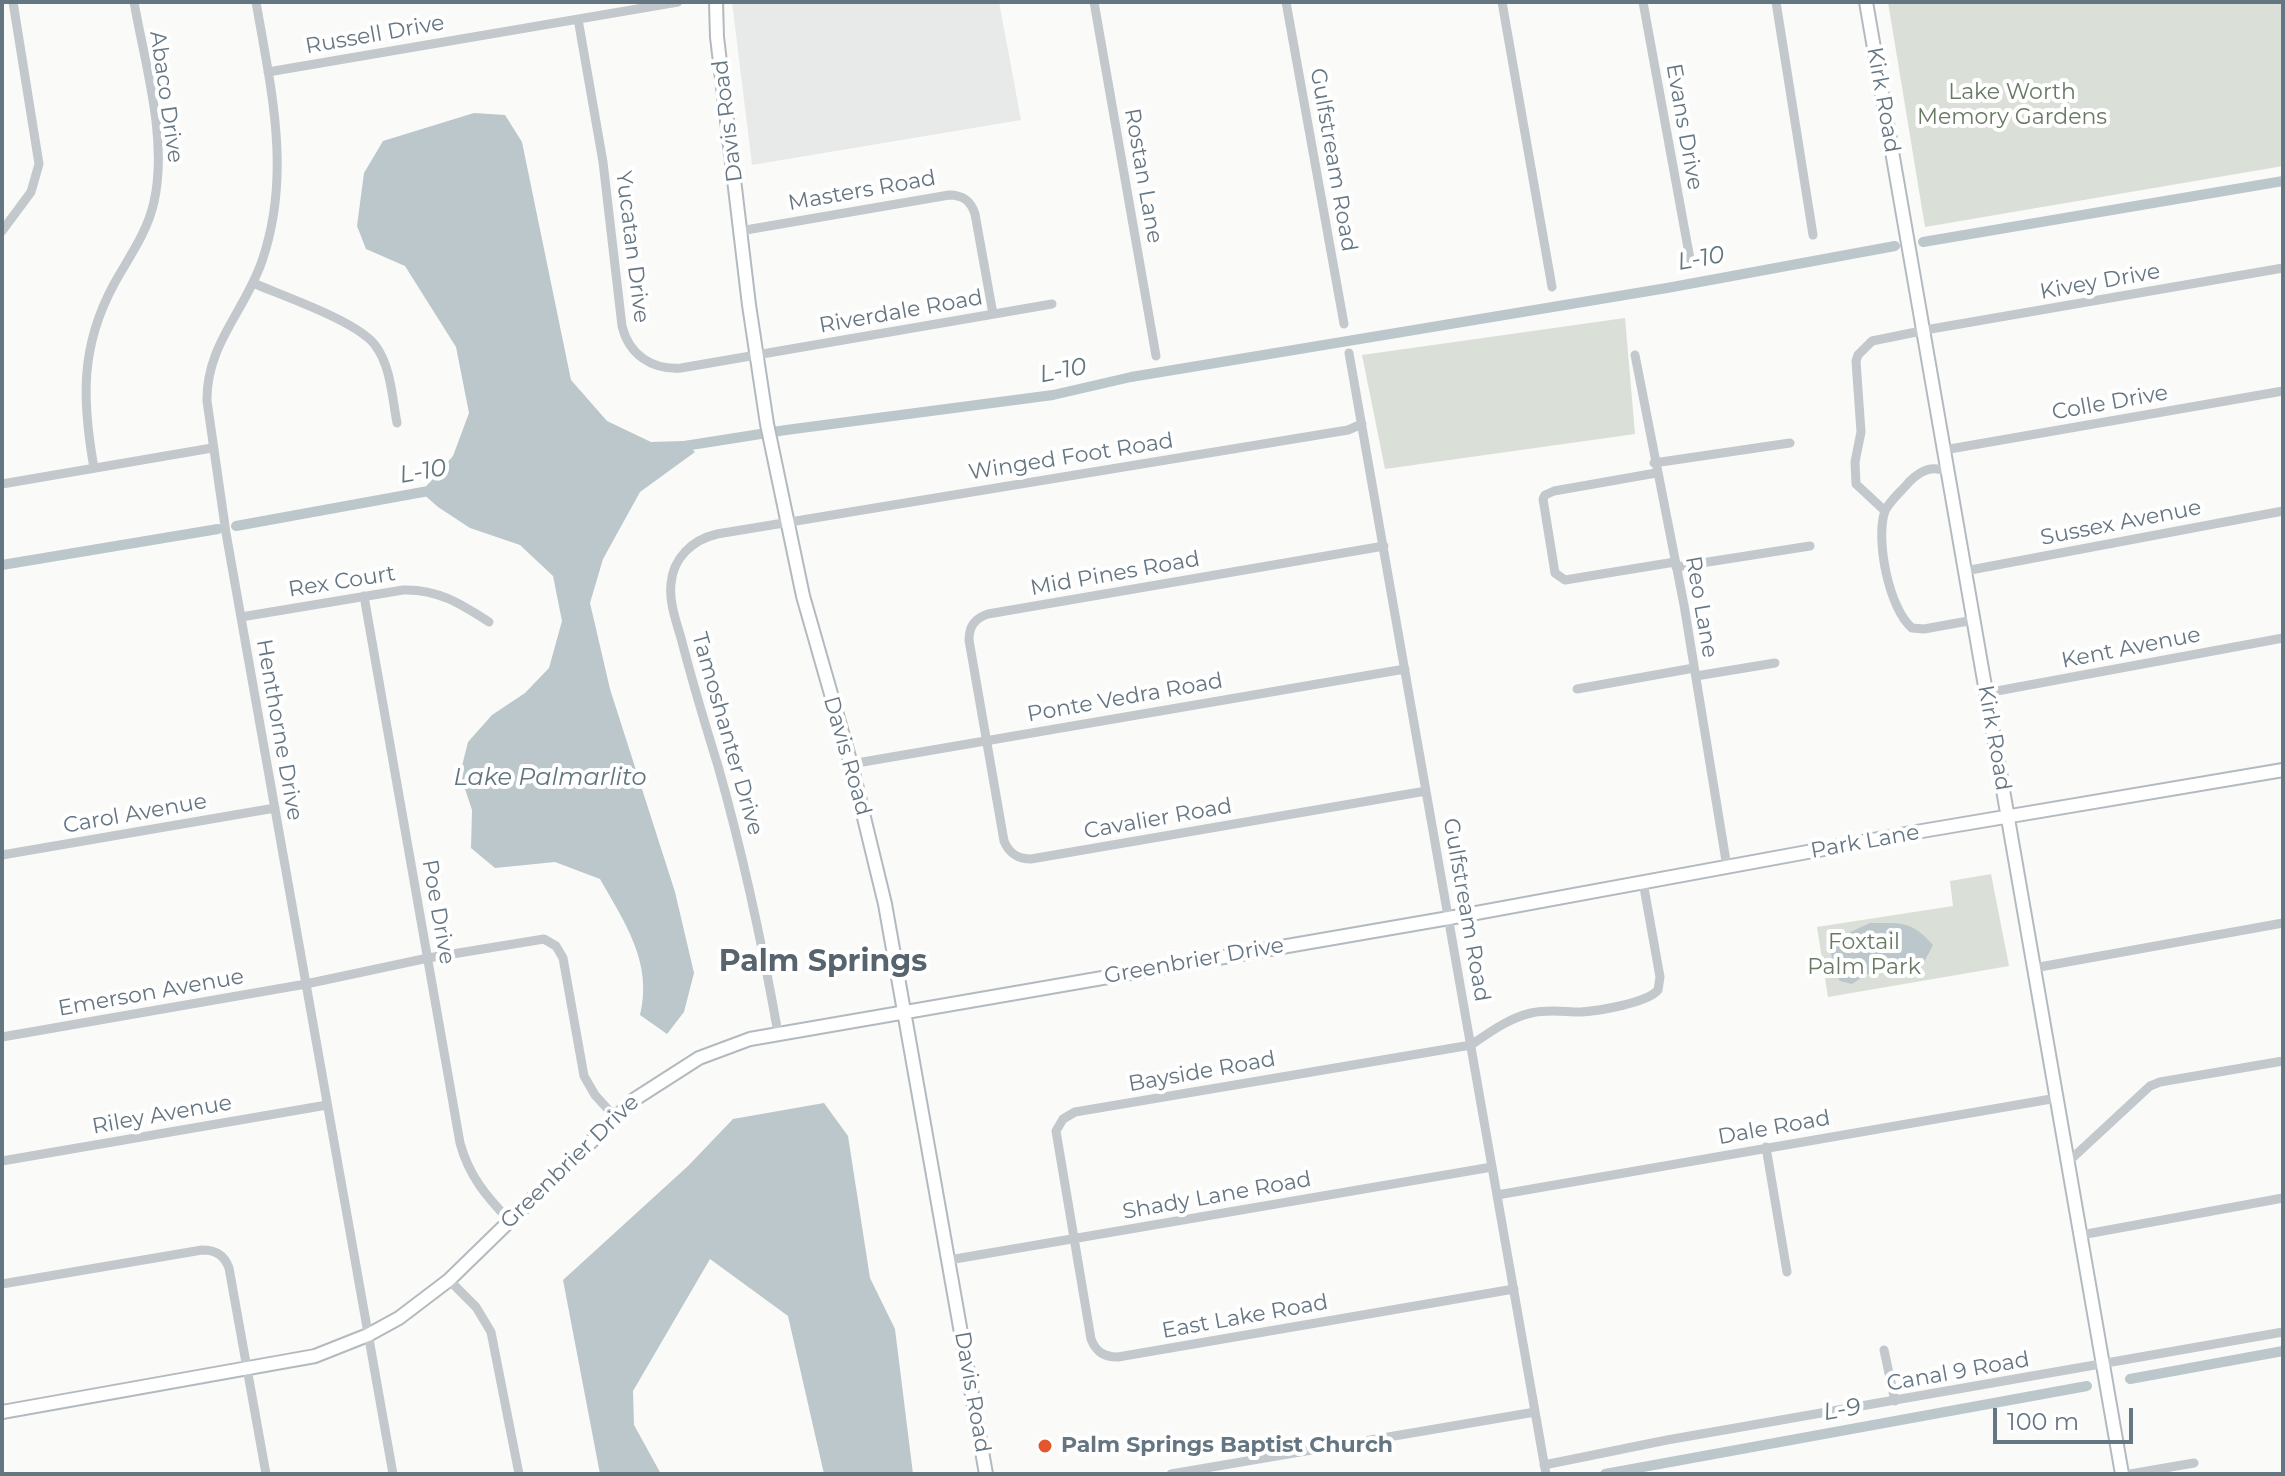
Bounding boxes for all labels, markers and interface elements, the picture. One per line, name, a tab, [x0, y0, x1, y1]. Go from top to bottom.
street label: Russell Drive	[303, 10, 447, 60]
street label: Abaco Drive	[144, 29, 188, 165]
street label: Kirk Road	[1861, 45, 1905, 155]
street label: Davis Road	[707, 58, 749, 184]
street label: Evans Drive	[1660, 62, 1708, 192]
street label: Gulfstream Road	[1304, 66, 1362, 254]
park label: Lake Worth Memory Gardens	[1917, 80, 2107, 132]
street label: Rostan Lane	[1118, 106, 1168, 246]
street label: Masters Road	[786, 165, 938, 217]
street label: Yucatan Drive	[610, 169, 654, 325]
water label: L-10	[1675, 241, 1727, 277]
street label: Kivey Drive	[2038, 258, 2162, 306]
street label: Riverdale Road	[817, 285, 985, 339]
water label: L-10	[1037, 352, 1089, 390]
street label: Colle Drive	[2050, 380, 2170, 426]
street label: Winged Foot Road	[967, 428, 1175, 486]
water label: L-10	[397, 454, 449, 490]
street label: Sussex Avenue	[2038, 494, 2204, 552]
street label: Mid Pines Road	[1028, 546, 1202, 602]
street label: Reo Lane	[1679, 554, 1723, 660]
street label: Rex Court	[287, 561, 397, 603]
street label: Kent Avenue	[2059, 622, 2203, 674]
street label: Tamoshanter Drive	[685, 630, 769, 838]
street label: Henthorne Drive	[250, 637, 308, 823]
street label: Ponte Vedra Road	[1025, 668, 1225, 728]
street label: Kirk Road	[1972, 683, 2016, 793]
street label: Davis Road	[817, 693, 877, 819]
water label: Lake Palmarlito	[454, 764, 646, 792]
street label: Carol Avenue	[61, 788, 209, 840]
street label: Cavalier Road	[1082, 793, 1234, 845]
street label: Gulfstream Road	[1437, 816, 1495, 1004]
street label: Park Lane	[1808, 819, 1922, 865]
street label: Poe Drive	[416, 858, 460, 966]
park label: Foxtail Palm Park	[1807, 930, 1921, 982]
street label: Greenbrier Drive	[1102, 932, 1286, 990]
district label: Palm Springs	[719, 944, 927, 980]
street label: Emerson Avenue	[56, 964, 246, 1022]
street label: Bayside Road	[1126, 1046, 1278, 1098]
street label: Greenbrier Drive	[495, 1089, 645, 1235]
street label: Riley Avenue	[90, 1090, 234, 1140]
street label: Dale Road	[1716, 1105, 1832, 1151]
street label: Shady Lane Road	[1121, 1166, 1313, 1226]
street label: East Lake Road	[1160, 1289, 1330, 1345]
street label: Davis Road	[948, 1329, 996, 1455]
street label: Canal 9 Road	[1884, 1346, 2032, 1398]
scale bar	[1997, 1392, 2137, 1442]
water label: L-9	[1821, 1393, 1863, 1427]
text: 100 m	[2007, 1407, 2079, 1436]
place label: Palm Springs Baptist Church	[1061, 1433, 1393, 1459]
marker: Palm Springs Baptist Church	[1036, 1437, 1054, 1455]

